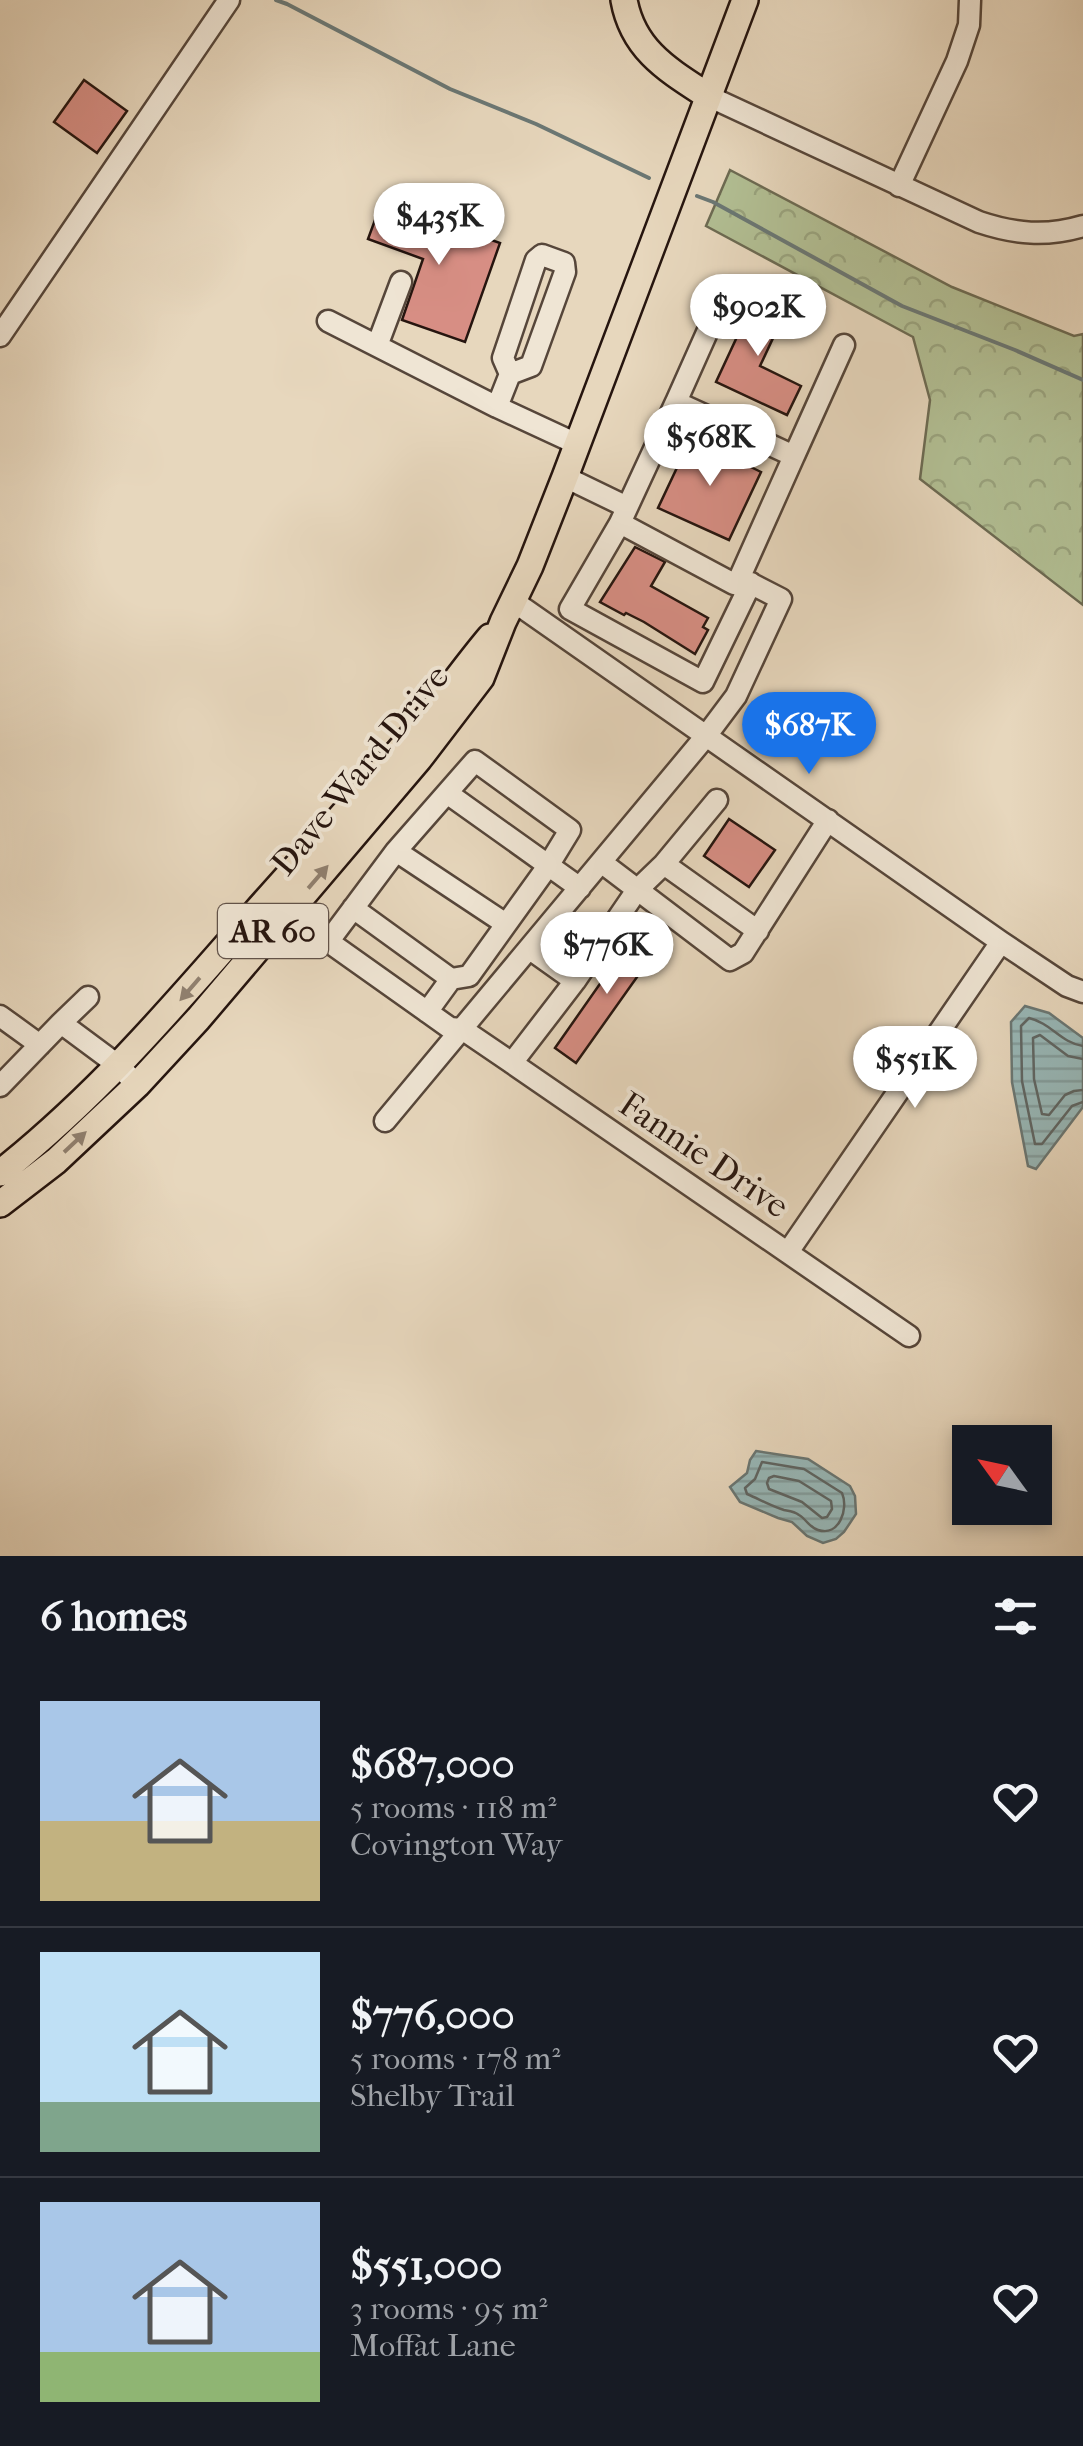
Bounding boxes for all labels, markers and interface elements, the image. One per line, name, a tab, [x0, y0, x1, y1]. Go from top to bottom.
pin: $435K	[369, 183, 509, 268]
text: $435K	[396, 197, 482, 234]
pin: $902K	[688, 274, 828, 359]
text: $902K	[712, 288, 804, 325]
pin: $568K	[640, 404, 780, 489]
text: $568K	[666, 418, 754, 455]
street label: Dave Ward Drive	[263, 657, 457, 883]
pin: $687K	[739, 692, 879, 777]
text: $687K	[764, 706, 854, 743]
one-way arrow	[307, 865, 329, 890]
road number: AR 60	[218, 904, 328, 958]
pin: $776K	[537, 912, 677, 997]
text: $776K	[562, 926, 652, 963]
one-way arrow	[179, 976, 201, 1001]
pin: $551K	[845, 1026, 985, 1111]
text: $551K	[875, 1040, 955, 1077]
street label: Fannie Drive	[611, 1083, 797, 1227]
one-way arrow	[63, 1131, 87, 1154]
north arrow	[952, 1425, 1052, 1525]
map controls	[952, 1425, 1052, 1525]
icon: filters	[988, 1589, 1043, 1644]
text: 6 homes	[40, 1592, 187, 1641]
text: $687,000	[350, 1740, 515, 1789]
icon: home	[120, 1741, 240, 1861]
icon: heart	[988, 1774, 1043, 1829]
text: 5 rooms · 118 m²	[350, 1789, 556, 1826]
text: Covington Way	[350, 1826, 562, 1863]
text: $776,000	[350, 1991, 515, 2040]
icon: home	[120, 1992, 240, 2112]
icon: heart	[988, 2025, 1043, 2080]
text: 5 rooms · 178 m²	[350, 2040, 560, 2077]
text: Shelby Trail	[350, 2077, 515, 2114]
text: $551,000	[350, 2241, 502, 2290]
icon: home	[120, 2242, 240, 2362]
icon: heart	[988, 2275, 1043, 2330]
text: 3 rooms · 95 m²	[350, 2290, 547, 2327]
text: Moffat Lane	[350, 2327, 515, 2364]

